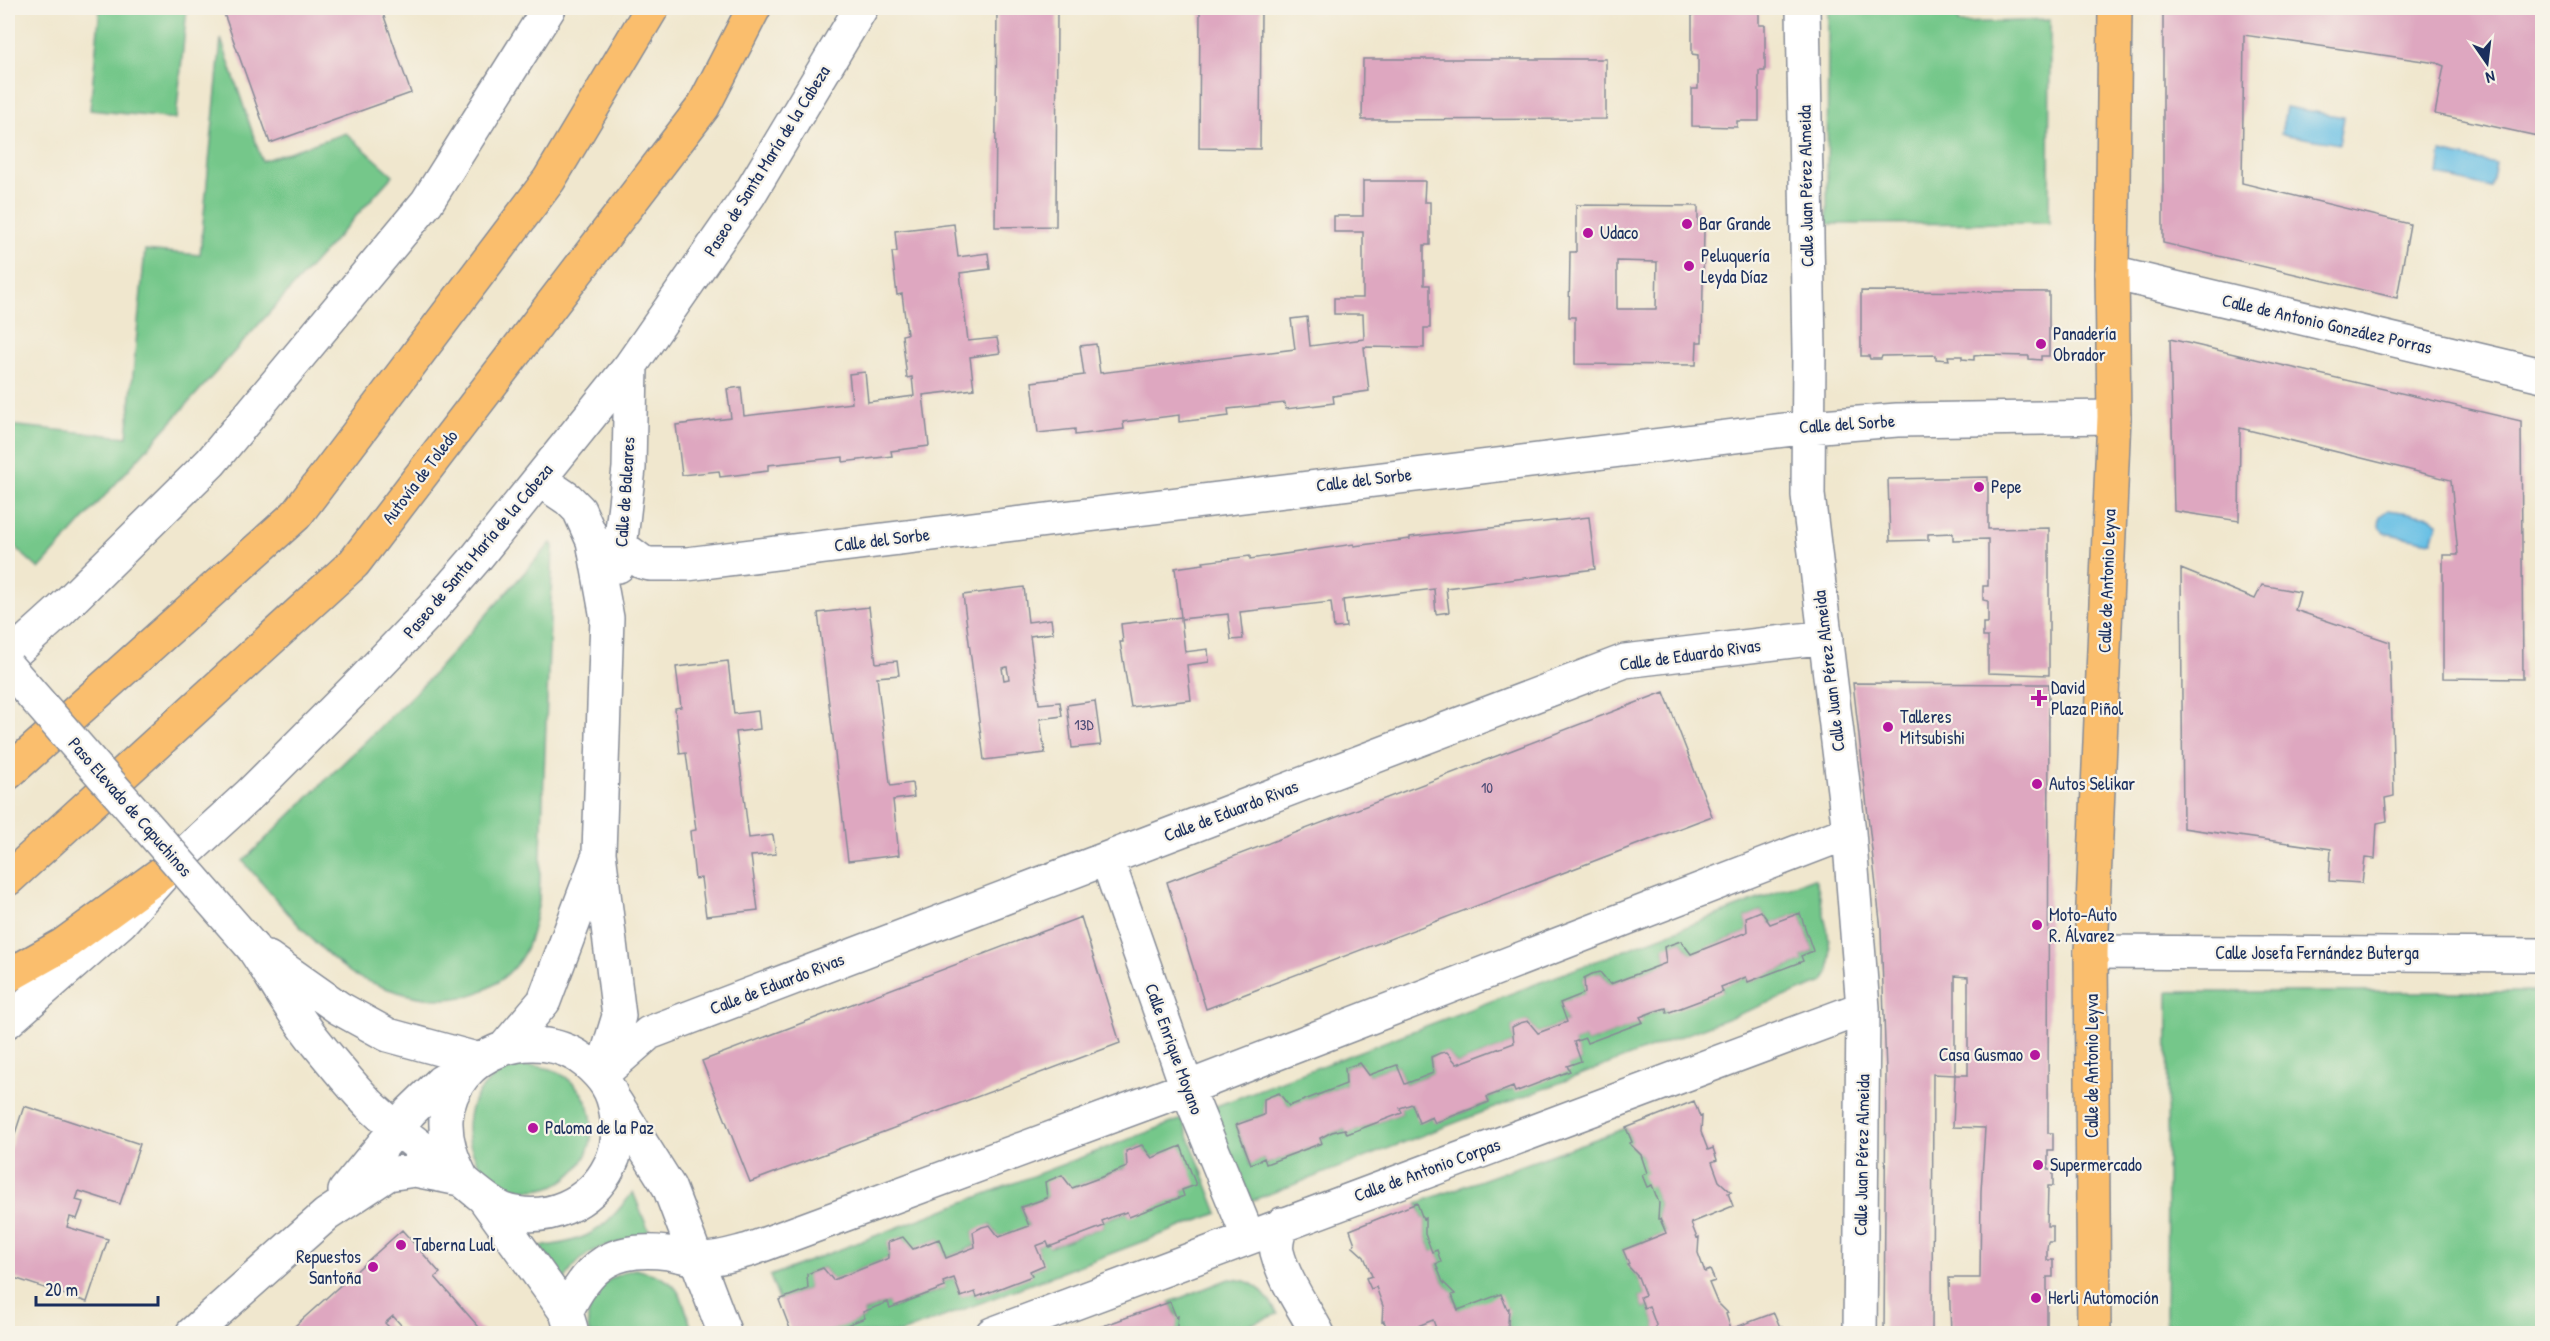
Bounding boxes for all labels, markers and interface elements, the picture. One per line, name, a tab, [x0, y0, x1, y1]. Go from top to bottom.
north arrow	[2457, 33, 2517, 93]
street label: Paseo de Santa María de la Cabeza	[697, 60, 836, 261]
text: N	[2483, 66, 2497, 89]
street label: Calle Juan Pérez Almeida	[1792, 105, 1819, 267]
place label: Bar Grande	[1699, 211, 1771, 236]
marker: Bar Grande	[1680, 217, 1694, 231]
place label: Udaco	[1600, 220, 1638, 245]
marker: Udaco	[1581, 226, 1595, 240]
place label: Peluquería Leyda Díaz	[1701, 243, 1770, 289]
marker: Peluquería Leyda Díaz	[1682, 259, 1696, 273]
street label: Calle de Antonio González Porras	[2220, 287, 2435, 360]
place label: Panadería Obrador	[2053, 321, 2116, 367]
marker: Panadería Obrador	[2034, 337, 2048, 351]
street label: Calle del Sorbe	[1798, 408, 1896, 439]
street label: Autovía de Toledo	[376, 424, 463, 529]
street label: Calle de Baleares	[608, 436, 641, 548]
street label: Paseo de Santa María de la Cabeza	[397, 458, 558, 643]
street label: Calle del Sorbe	[1315, 461, 1413, 498]
place label: Pepe	[1991, 474, 2022, 499]
marker: Pepe	[1972, 480, 1986, 494]
street label: Calle de Antonio Leyva	[2091, 509, 2122, 653]
street label: Calle del Sorbe	[833, 521, 931, 558]
street label: Calle Juan Pérez Almeida	[1806, 589, 1851, 753]
street label: Calle de Eduardo Rivas	[1618, 632, 1762, 677]
place label: David Plaza Piñol	[2051, 675, 2123, 721]
marker: David Plaza Piñol	[2032, 691, 2046, 705]
place label: Talleres Mitsubishi	[1900, 704, 1965, 750]
house number: 13D	[1074, 714, 1095, 735]
marker: Talleres Mitsubishi	[1881, 720, 1895, 734]
street label: Paso Elevado de Capuchinos	[63, 731, 198, 882]
place label: Autos Selikar	[2049, 771, 2135, 796]
street label: Calle de Eduardo Rivas	[1160, 773, 1302, 848]
house number: 10	[1481, 777, 1493, 798]
marker: Autos Selikar	[2030, 777, 2044, 791]
place label: Moto-Auto R. Álvarez	[2049, 902, 2117, 948]
marker: Moto-Auto R. Álvarez	[2030, 918, 2044, 932]
street label: Calle Josefa Fernández Buterga	[2215, 940, 2419, 965]
street label: Calle de Eduardo Rivas	[706, 946, 848, 1021]
street label: Calle Enrique Moyano	[1139, 980, 1210, 1118]
street label: Calle de Antonio Leyva	[2079, 994, 2104, 1138]
place label: Casa Gusmao	[1939, 1042, 2023, 1067]
marker: Casa Gusmao	[2028, 1048, 2042, 1062]
street label: Calle Juan Pérez Almeida	[1848, 1074, 1875, 1236]
place label: Paloma de la Paz	[545, 1115, 654, 1140]
marker: Paloma de la Paz	[526, 1121, 540, 1135]
street label: Calle de Antonio Corpas	[1350, 1131, 1504, 1208]
place label: Supermercado	[2050, 1152, 2142, 1177]
marker: Supermercado	[2031, 1158, 2045, 1172]
place label: Taberna Lual	[413, 1232, 495, 1257]
marker: Taberna Lual	[394, 1238, 408, 1252]
place label: Repuestos Santoña	[296, 1244, 361, 1290]
marker: Repuestos Santoña	[366, 1260, 380, 1274]
scale bar	[36, 1269, 158, 1307]
text: 20 m	[45, 1277, 78, 1302]
place label: Herli Automoción	[2048, 1285, 2159, 1310]
marker: Herli Automoción	[2029, 1291, 2043, 1305]

